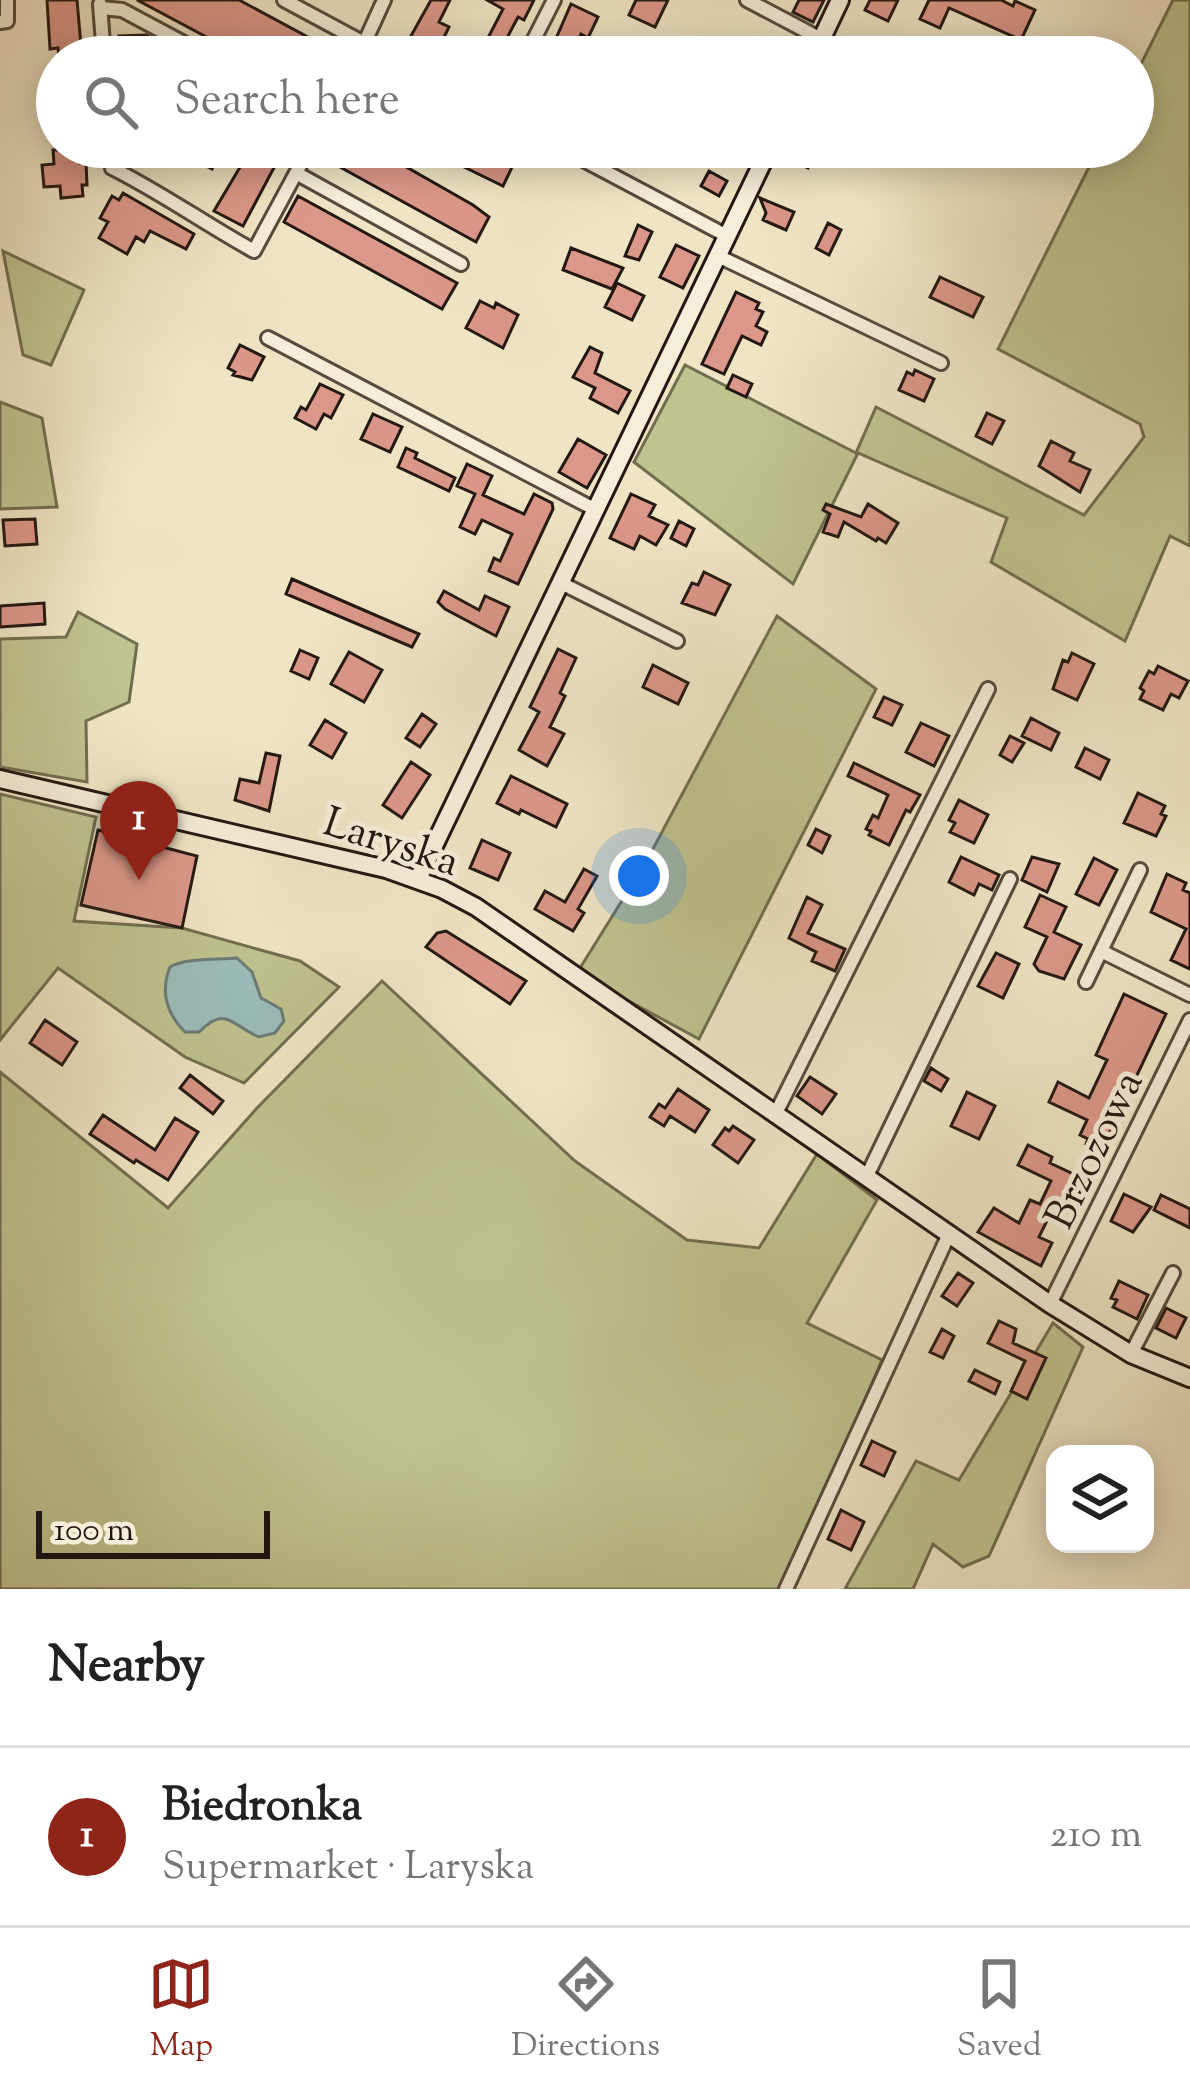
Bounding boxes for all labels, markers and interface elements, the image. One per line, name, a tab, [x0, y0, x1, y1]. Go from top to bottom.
search box	[36, 36, 1154, 168]
icon: search	[78, 69, 144, 135]
text: Search here	[174, 70, 400, 135]
pin: 1	[100, 781, 178, 880]
street label: Laryska	[315, 795, 466, 895]
your location	[609, 846, 669, 906]
street label: Brzozowa	[1032, 1062, 1161, 1241]
map controls	[1046, 1445, 1154, 1553]
button: layers	[1046, 1445, 1154, 1553]
scale bar	[36, 1505, 270, 1558]
text: 100 m	[54, 1508, 134, 1556]
text: Nearby	[48, 1631, 205, 1704]
text: Biedronka	[162, 1776, 362, 1841]
text: 1	[80, 1809, 94, 1865]
text: 210 m	[1050, 1809, 1142, 1865]
text: Supermarket · Laryska	[162, 1841, 534, 1897]
tab: Map	[148, 1951, 214, 2071]
tab: Directions	[511, 1951, 660, 2071]
tab: Saved	[957, 1951, 1042, 2071]

